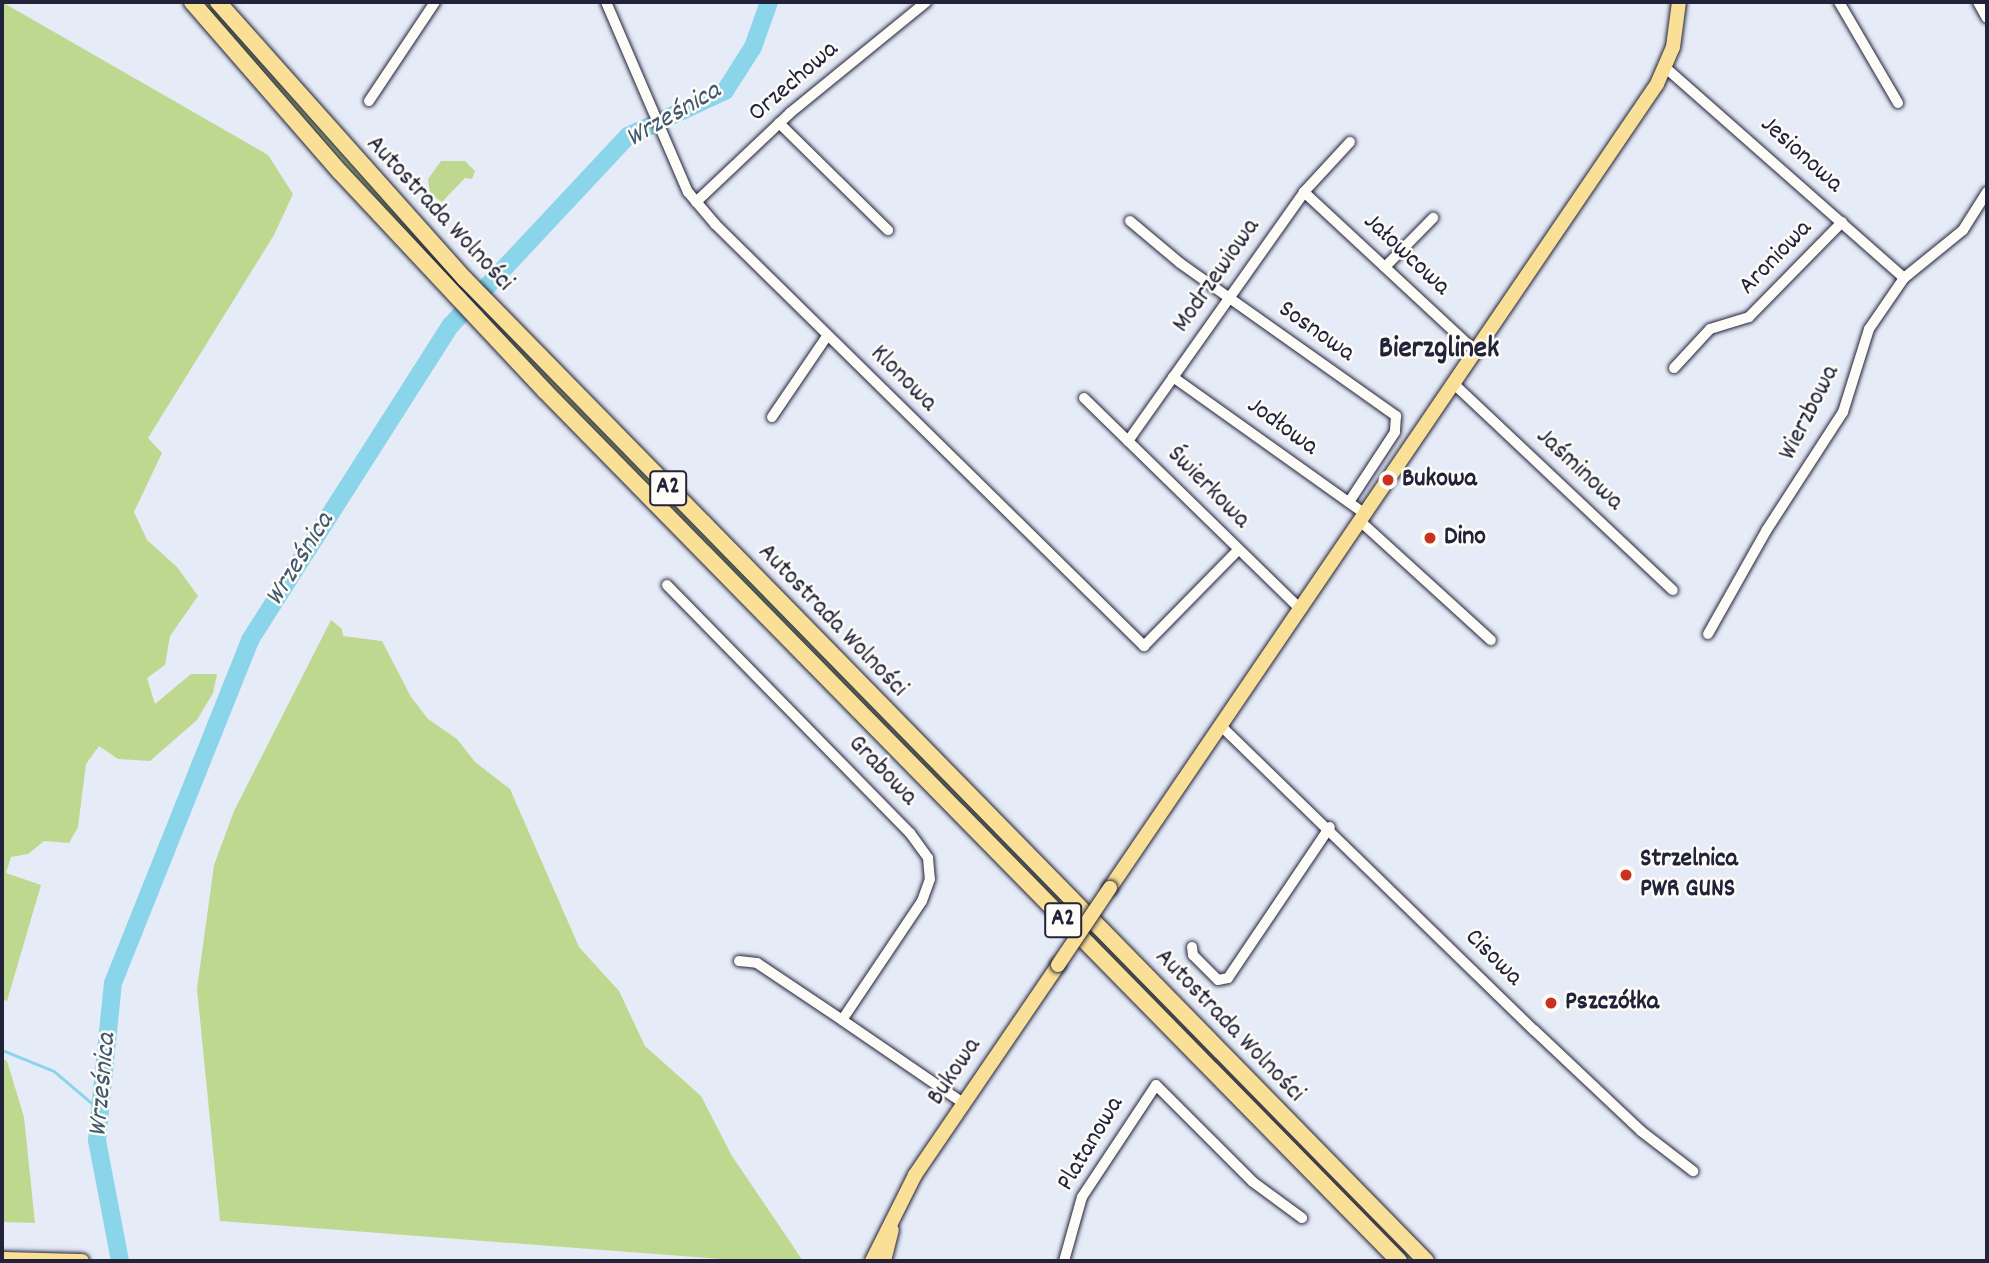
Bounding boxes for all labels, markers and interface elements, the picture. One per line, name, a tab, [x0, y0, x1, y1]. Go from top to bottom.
street label: Orzechowa	[743, 35, 845, 129]
water label: Wrześnica	[621, 75, 727, 157]
street label: Jesionowa	[1753, 110, 1849, 200]
street label: Autostrada Wolności	[359, 129, 519, 299]
street label: Jałowcowa	[1356, 207, 1456, 303]
street label: Modrzewiowa	[1166, 213, 1268, 339]
street label: Aroniowa	[1733, 214, 1819, 302]
street label: Sosnowa	[1272, 294, 1360, 370]
district label: Bierzglinek	[1379, 333, 1499, 369]
street label: Klonowa	[863, 339, 943, 419]
street label: Wierzbowa	[1773, 360, 1847, 466]
street label: Jodłowa	[1240, 391, 1324, 463]
street label: Jaśminowa	[1529, 422, 1629, 518]
street label: Świerkowa	[1160, 440, 1256, 536]
place label: Bukowa	[1402, 464, 1477, 496]
road number: A2	[649, 467, 687, 508]
marker: Bukowa	[1380, 472, 1396, 488]
water label: Wrześnica	[259, 507, 343, 613]
place label: Dino	[1444, 522, 1486, 554]
marker: Dino	[1422, 530, 1438, 546]
street label: Autostrada Wolności	[751, 538, 913, 704]
street label: Grabowa	[841, 729, 923, 813]
place label: Strzelnica PWR GUNS	[1640, 844, 1738, 906]
marker: Strzelnica PWR GUNS	[1618, 867, 1634, 883]
road number: A2	[1044, 900, 1082, 940]
street label: Cisowa	[1458, 923, 1528, 993]
street label: Autostrada Wolności	[1148, 943, 1310, 1109]
place label: Pszczółka	[1565, 987, 1659, 1019]
marker: Pszczółka	[1543, 995, 1559, 1011]
water label: Wrześnica	[83, 1032, 125, 1138]
street label: Bukowa	[921, 1032, 989, 1112]
street label: Platanowa	[1051, 1091, 1131, 1197]

